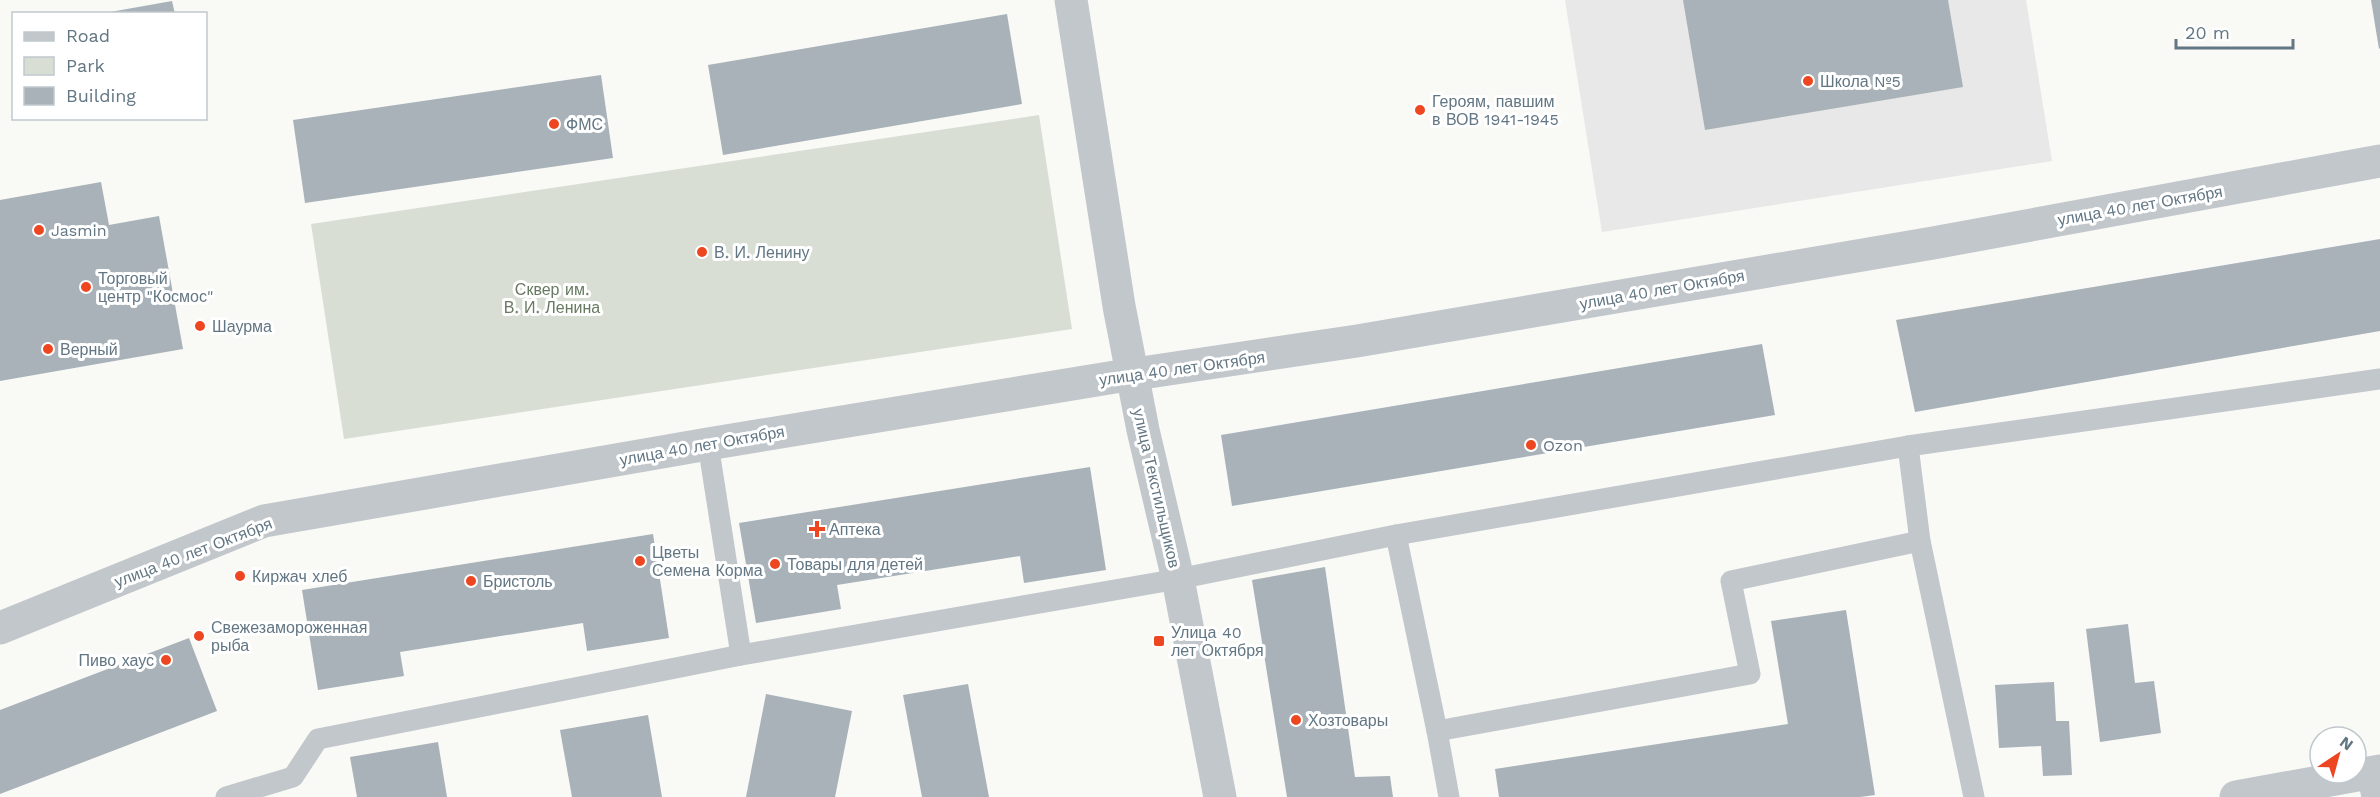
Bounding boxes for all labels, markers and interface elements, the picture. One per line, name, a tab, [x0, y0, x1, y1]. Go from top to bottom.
legend	[12, 12, 207, 120]
scale bar	[2176, 12, 2293, 50]
text: 20 m	[2185, 22, 2230, 43]
text: Road	[66, 25, 110, 46]
text: Park	[66, 55, 105, 76]
place label: Школа №5	[1820, 72, 1901, 91]
marker: Школа №5	[1801, 74, 1815, 88]
text: Building	[66, 85, 136, 106]
place label: Героям, павшим в ВОВ 1941-1945	[1432, 92, 1559, 129]
marker: Героям, павшим в ВОВ 1941-1945	[1413, 103, 1427, 117]
place label: ФМС	[566, 115, 603, 134]
marker: ФМС	[547, 117, 561, 131]
street label: улица 40 лет Октября	[2056, 182, 2224, 229]
place label: Jasmin	[51, 221, 107, 240]
marker: Jasmin	[32, 223, 46, 237]
place label: В. И. Ленину	[714, 243, 810, 262]
marker: В. И. Ленину	[695, 245, 709, 259]
street label: улица 40 лет Октября	[1578, 266, 1746, 313]
place label: Торговый центр "Космос"	[98, 269, 213, 306]
marker: Торговый центр "Космос"	[79, 280, 93, 294]
park label: Сквер им. В. И. Ленина	[504, 280, 600, 317]
place label: Шаурма	[212, 317, 272, 336]
marker: Шаурма	[193, 319, 207, 333]
place label: Верный	[60, 340, 118, 359]
marker: Верный	[41, 342, 55, 356]
street label: улица 40 лет Октября	[1098, 347, 1266, 390]
street label: улица Текстильщиков	[1129, 407, 1184, 570]
street label: улица 40 лет Октября	[618, 422, 786, 469]
place label: Ozon	[1543, 436, 1583, 455]
marker: Ozon	[1524, 438, 1538, 452]
street label: улица 40 лет Октября	[112, 514, 275, 591]
place label: Аптека	[829, 520, 881, 539]
marker: Аптека	[810, 522, 824, 536]
place label: Цветы Семена Корма	[652, 543, 763, 580]
marker: Цветы Семена Корма	[633, 554, 647, 568]
place label: Товары для детей	[787, 555, 923, 574]
marker: Товары для детей	[768, 557, 782, 571]
place label: Киржач хлеб	[252, 567, 347, 586]
marker: Киржач хлеб	[233, 569, 247, 583]
place label: Бристоль	[483, 572, 553, 591]
marker: Бристоль	[464, 574, 478, 588]
place label: Свежезамороженная рыба	[211, 618, 367, 655]
place label: Улица 40 лет Октября	[1171, 623, 1264, 660]
marker: Свежезамороженная рыба	[192, 629, 206, 643]
marker: Улица 40 лет Октября	[1152, 634, 1166, 648]
place label: Пиво хаус	[79, 651, 154, 670]
marker: Пиво хаус	[159, 653, 173, 667]
place label: Хозтовары	[1308, 711, 1388, 730]
marker: Хозтовары	[1289, 713, 1303, 727]
north arrow	[2308, 725, 2368, 785]
text: N	[2336, 732, 2357, 754]

